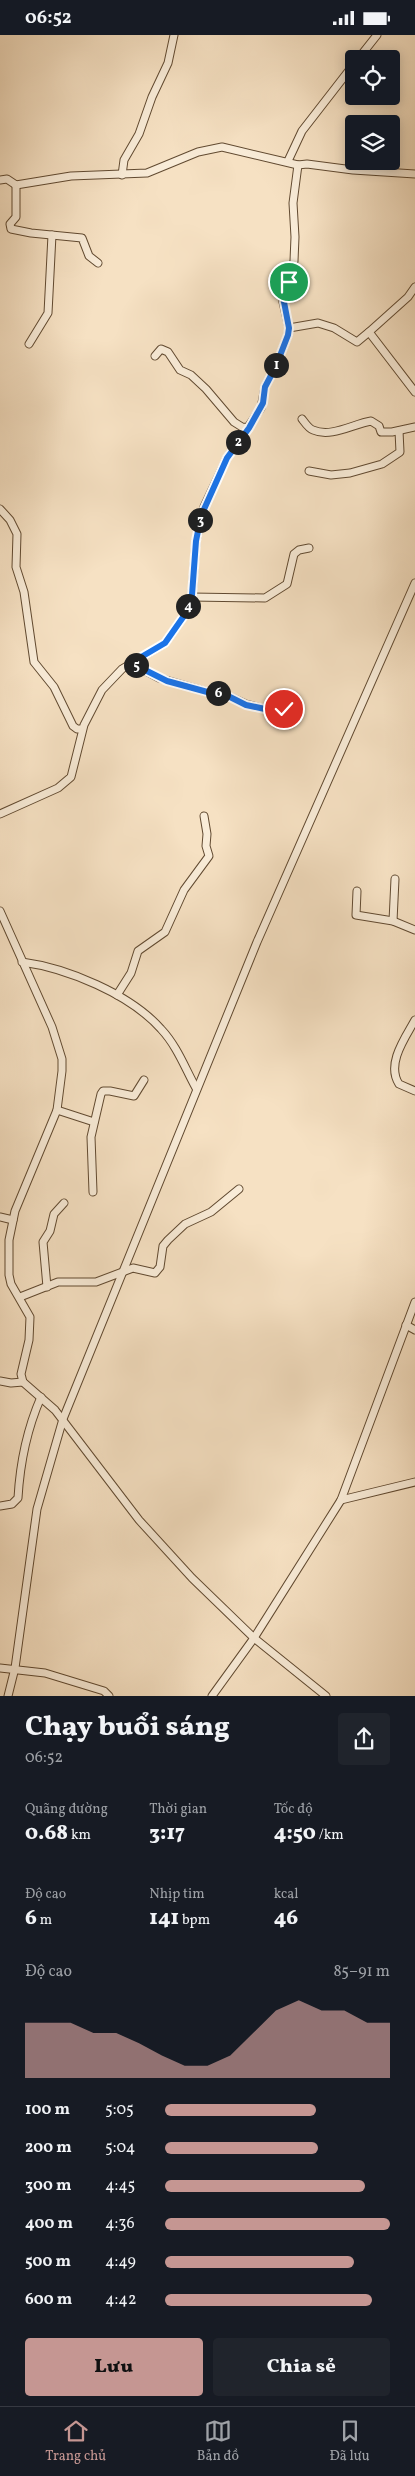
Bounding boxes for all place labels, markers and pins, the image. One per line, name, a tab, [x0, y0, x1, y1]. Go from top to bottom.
pin	[268, 261, 310, 303]
pin: 1	[264, 353, 288, 377]
pin: 2	[226, 429, 250, 455]
pin: 3	[188, 507, 212, 533]
pin: 4	[176, 593, 200, 619]
pin: 5	[124, 653, 148, 677]
pin: 6	[206, 681, 230, 705]
pin	[263, 688, 305, 730]

